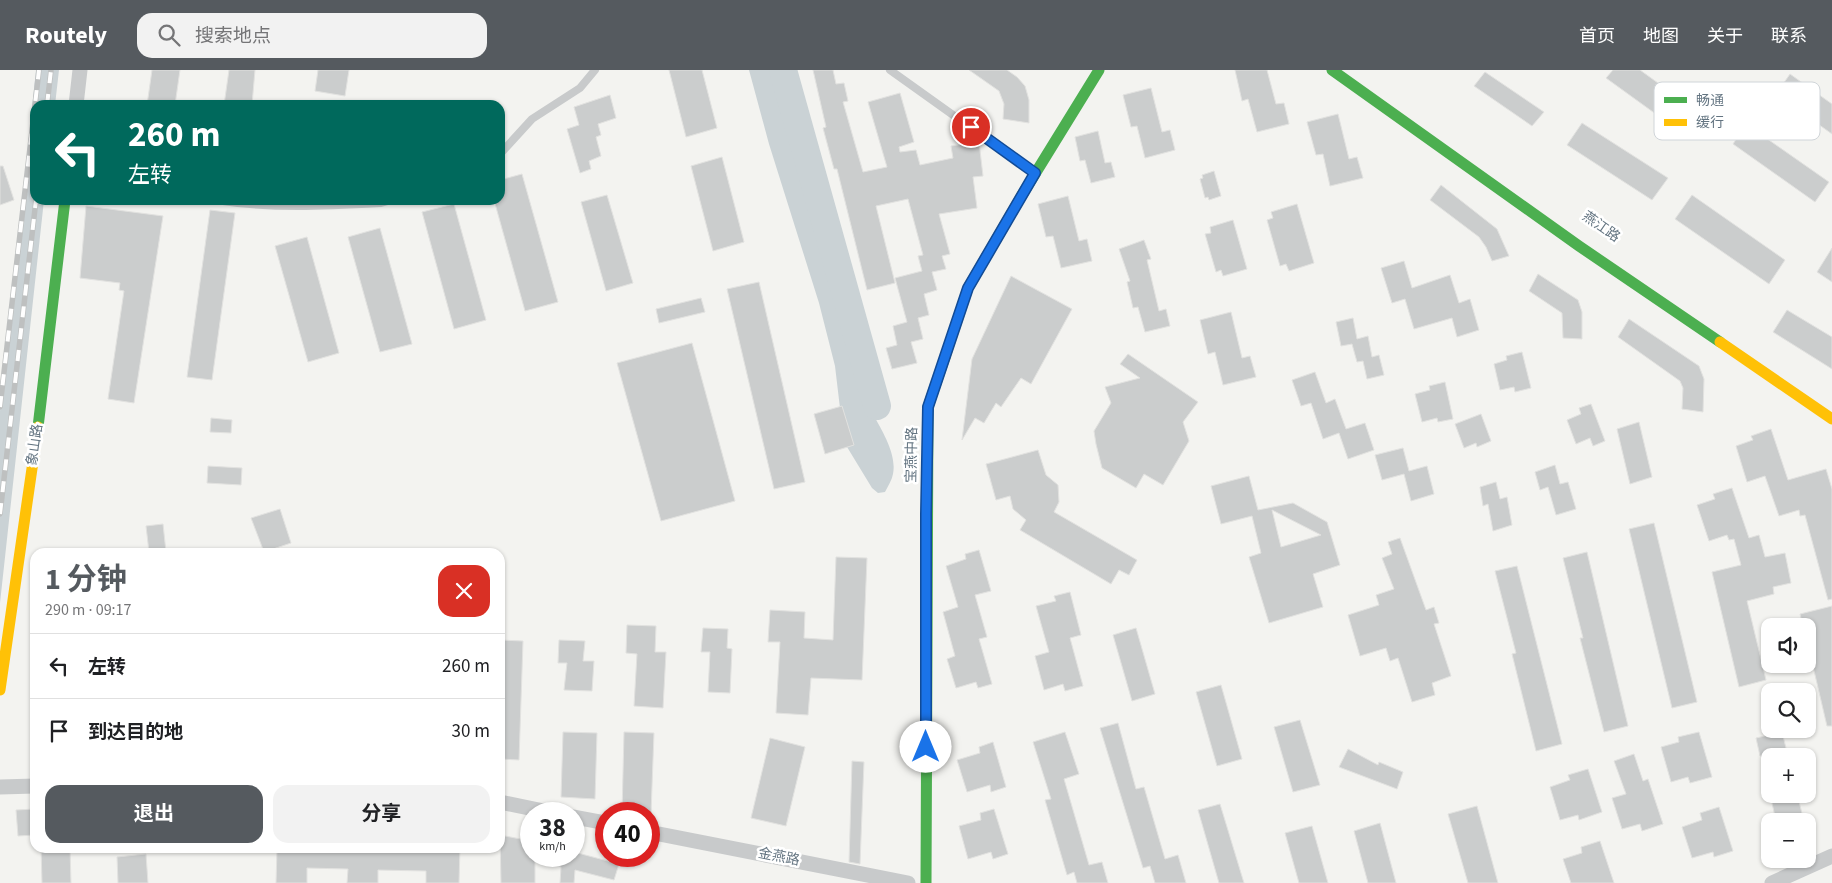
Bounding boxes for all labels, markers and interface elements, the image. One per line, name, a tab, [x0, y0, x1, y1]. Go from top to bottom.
search box	[137, 13, 487, 58]
text: Routely	[25, 18, 107, 53]
icon: search	[155, 21, 183, 49]
text: 搜索地点	[195, 23, 271, 50]
text: 首页	[1579, 24, 1615, 49]
text: 地图	[1643, 24, 1679, 49]
text: 关于	[1707, 24, 1743, 49]
text: 联系	[1771, 24, 1807, 49]
legend	[1654, 82, 1820, 140]
text: 畅通	[1696, 91, 1724, 111]
pin	[950, 106, 992, 148]
text: 260 m	[128, 110, 220, 160]
icon: arrive	[957, 113, 985, 141]
text: 缓行	[1696, 113, 1724, 133]
icon: left	[45, 120, 110, 185]
text: 左转	[128, 159, 172, 191]
street label: 燕江路	[1578, 207, 1624, 247]
street label: 象山路	[22, 423, 48, 467]
street label: 宝燕中路	[902, 427, 922, 483]
text: 1 分钟	[45, 558, 127, 601]
button: close	[438, 565, 490, 617]
text: 290 m · 09:17	[45, 599, 132, 621]
map controls	[1761, 618, 1816, 868]
button: sound	[1761, 618, 1816, 673]
icon: left	[45, 652, 73, 680]
text: 260 m	[442, 653, 490, 680]
text: 左转	[88, 654, 126, 681]
button: search	[1761, 683, 1816, 738]
icon: arrive	[45, 717, 73, 745]
text: 30 m	[452, 718, 490, 745]
text: 到达目的地	[88, 719, 183, 746]
position arrow	[899, 720, 951, 772]
button: +	[1761, 748, 1816, 803]
button: 退出	[45, 785, 263, 843]
button: 分享	[273, 785, 490, 843]
speed limit sign: 40	[595, 802, 660, 867]
text: 38	[539, 810, 566, 846]
button: −	[1761, 813, 1816, 868]
text: km/h	[539, 838, 566, 855]
street label: 金燕路	[756, 843, 802, 871]

